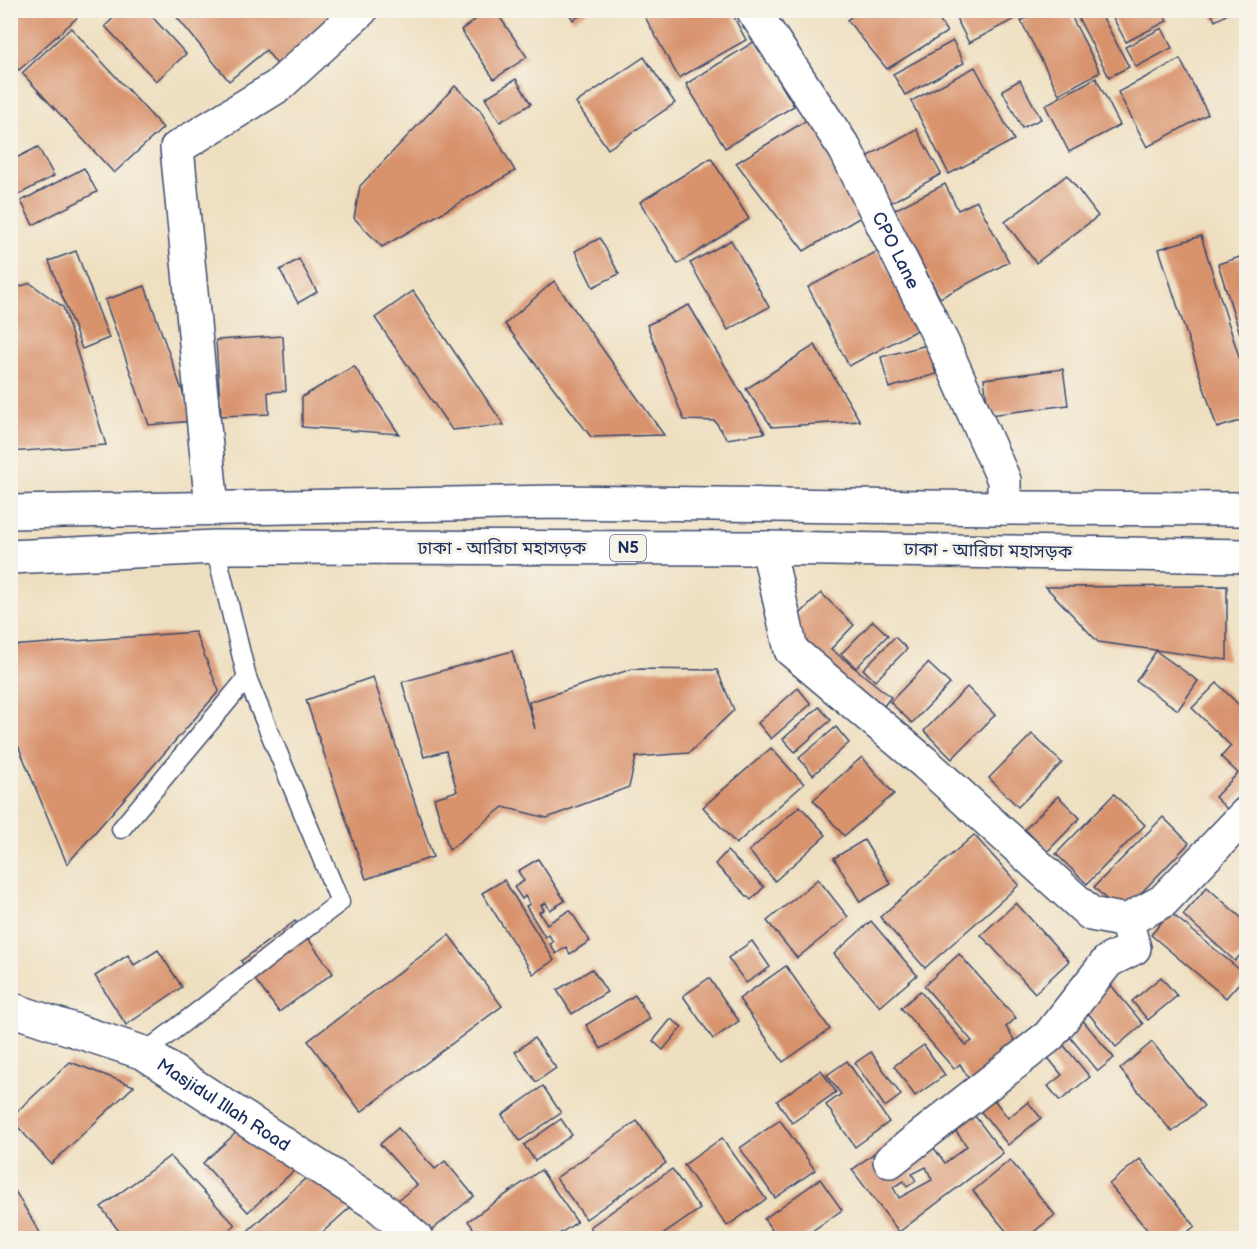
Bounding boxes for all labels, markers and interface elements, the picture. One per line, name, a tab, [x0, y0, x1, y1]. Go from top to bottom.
street label: CPO Lane	[868, 208, 924, 293]
road number: N5	[610, 535, 646, 561]
street label: ঢাকা - আরিচা মহাসড়ক	[417, 538, 587, 559]
street label: ঢাকা - আরিচা মহাসড়ক	[903, 539, 1073, 563]
street label: Masjidul Illah Road	[153, 1054, 294, 1156]

